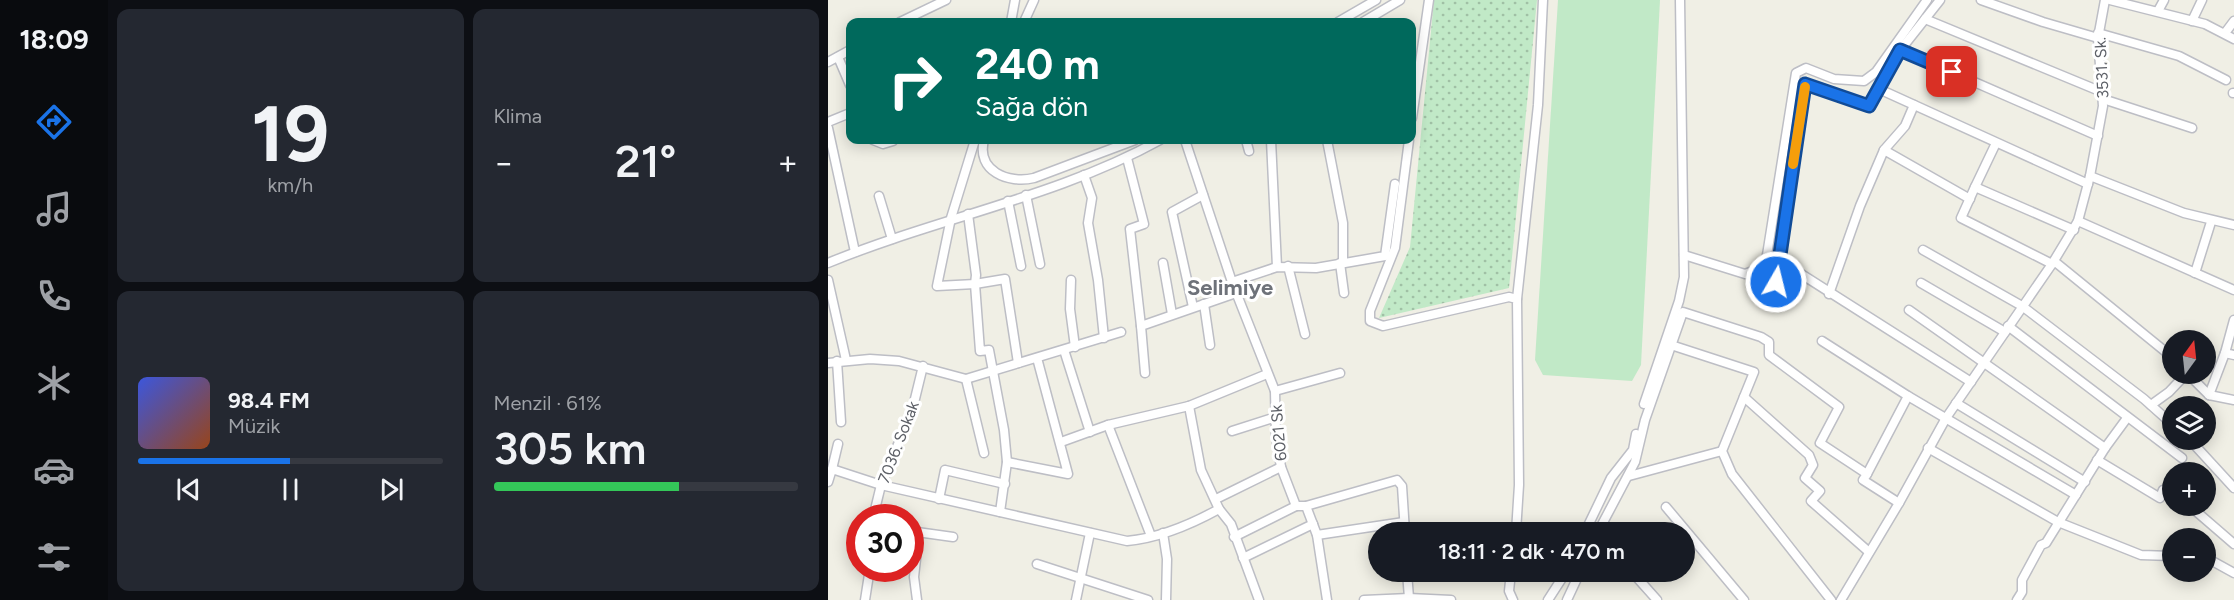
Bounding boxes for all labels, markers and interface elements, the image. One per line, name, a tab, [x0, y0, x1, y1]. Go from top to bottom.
text: 18:09	[19, 23, 89, 56]
street label: 3531. Sk.	[2090, 37, 2113, 99]
text: 240 m	[975, 39, 1100, 90]
icon: right	[876, 42, 954, 120]
pin	[1926, 46, 1977, 97]
icon: arrive	[1935, 55, 1968, 88]
text: 19	[251, 87, 329, 181]
text: Sağa dön	[975, 90, 1088, 123]
icon: directions	[33, 101, 75, 143]
text: Klima	[494, 104, 542, 128]
text: 21°	[615, 134, 676, 188]
text: −	[494, 143, 514, 182]
text: +	[777, 143, 798, 182]
text: km/h	[267, 173, 313, 197]
icon: music	[33, 188, 75, 230]
position arrow	[1744, 250, 1808, 314]
district label: Selimiye	[1187, 274, 1273, 301]
icon: phone	[33, 275, 75, 317]
north arrow	[2162, 330, 2216, 384]
map controls	[2162, 330, 2216, 582]
icon: climate	[33, 362, 75, 404]
text: 98.4 FM	[228, 387, 310, 414]
text: Menzil · 61%	[494, 391, 602, 415]
button: layers	[2162, 396, 2216, 450]
street label: 7036. Sokak	[874, 398, 923, 486]
street label: 6021 Sk	[1267, 404, 1290, 462]
text: Müzik	[228, 414, 280, 438]
text: 305 km	[494, 421, 646, 475]
icon: car	[33, 449, 75, 491]
button: +	[2162, 462, 2216, 516]
icon: previous	[172, 473, 205, 506]
icon: pause	[274, 473, 307, 506]
icon: next	[375, 473, 408, 506]
speed limit sign: 30	[846, 504, 924, 582]
button: −	[2162, 528, 2216, 582]
icon: filters	[33, 536, 75, 578]
text: 18:11 · 2 dk · 470 m	[1438, 538, 1625, 565]

